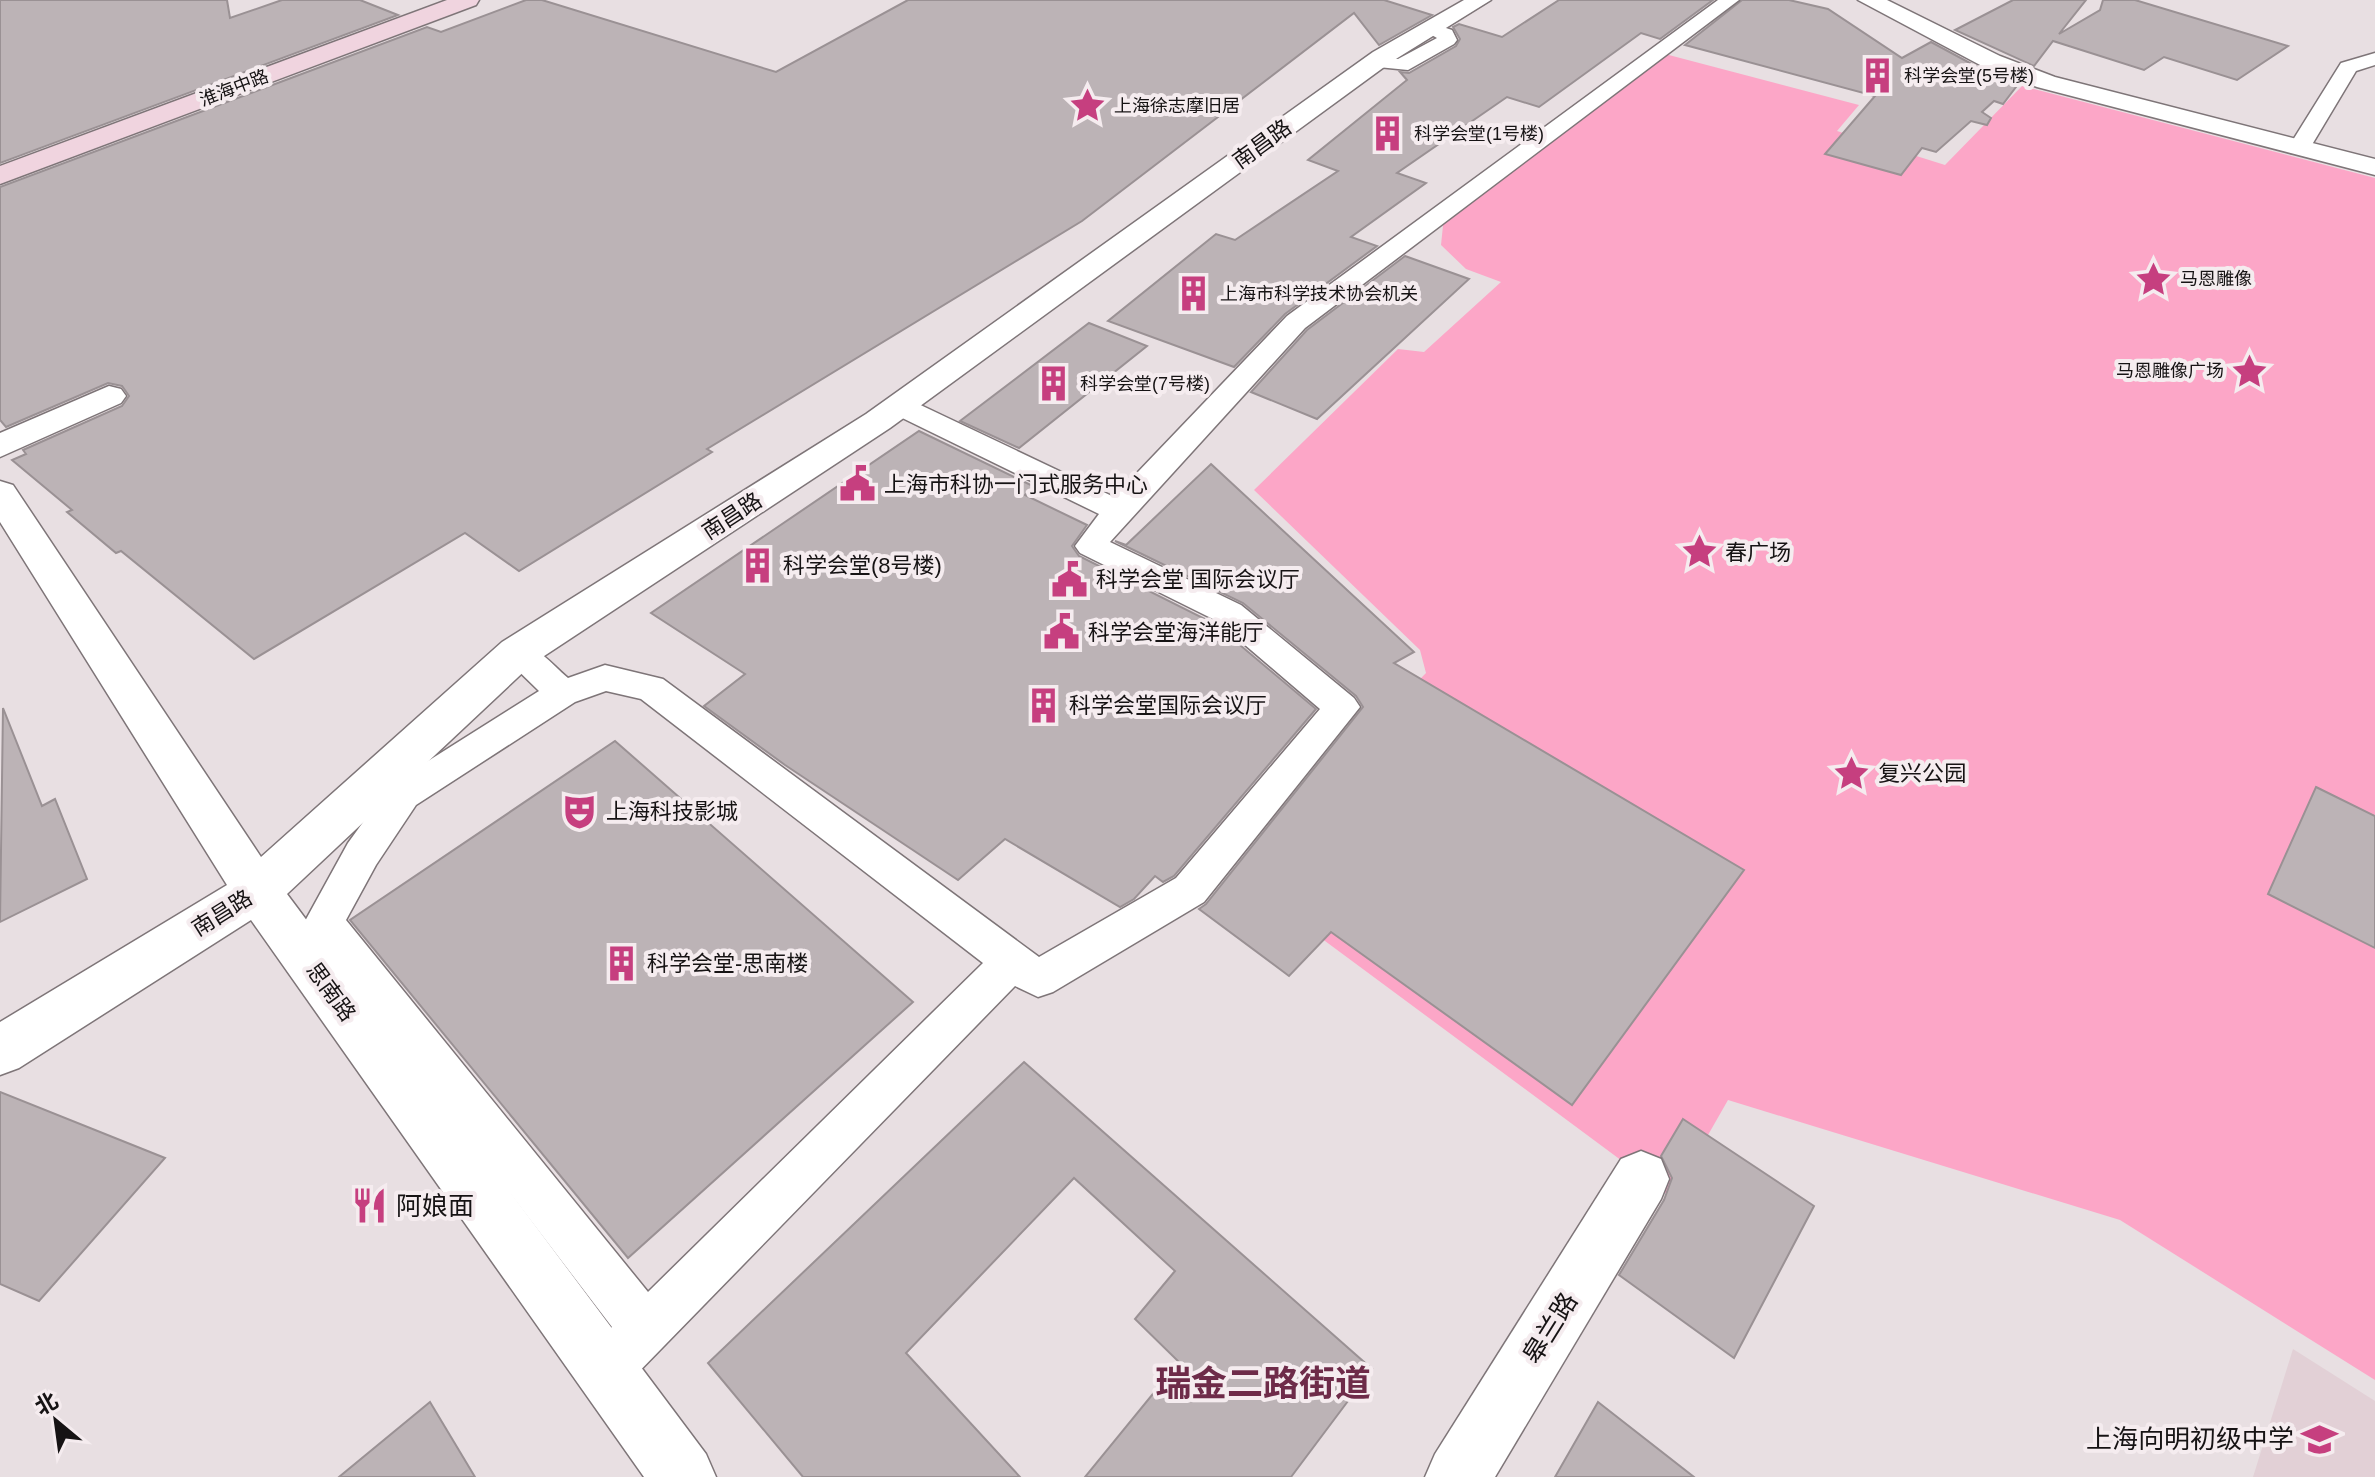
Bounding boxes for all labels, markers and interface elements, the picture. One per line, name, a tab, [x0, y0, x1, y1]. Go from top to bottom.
building icon: 科学会堂(5号楼)	[1859, 57, 1897, 95]
street label: 淮海中路	[197, 66, 271, 110]
place label: 科学会堂(5号楼)	[1904, 66, 2034, 86]
place icon: 上海徐志摩旧居	[1069, 87, 1107, 125]
place label: 上海徐志摩旧居	[1114, 96, 1240, 116]
street label: 南昌路	[1228, 114, 1296, 174]
building icon: 科学会堂(1号楼)	[1369, 115, 1407, 153]
place label: 科学会堂(1号楼)	[1414, 124, 1544, 144]
place icon: 马恩雕像	[2135, 260, 2173, 298]
place label: 马恩雕像	[2180, 269, 2252, 289]
building icon: 上海市科学技术协会机关	[1175, 275, 1213, 313]
place label: 上海市科学技术协会机关	[1220, 284, 1418, 304]
place icon: 马恩雕像广场	[2231, 352, 2269, 390]
place label: 马恩雕像广场	[2116, 361, 2224, 381]
building icon: 科学会堂(7号楼)	[1035, 365, 1073, 403]
place label: 科学会堂(7号楼)	[1080, 374, 1210, 394]
public building icon: 上海市科协一门式服务中心	[839, 465, 877, 503]
place label: 上海市科协一门式服务中心	[884, 472, 1148, 497]
street label: 南昌路	[698, 488, 766, 544]
place icon: 春广场	[1680, 533, 1718, 571]
place label: 春广场	[1725, 540, 1791, 565]
building icon: 科学会堂(8号楼)	[738, 546, 776, 584]
place label: 科学会堂(8号楼)	[783, 553, 942, 578]
public building icon: 科学会堂 国际会议厅	[1051, 560, 1089, 598]
place label: 科学会堂 国际会议厅	[1096, 567, 1300, 592]
public building icon: 科学会堂海洋能厅	[1043, 613, 1081, 651]
place label: 科学会堂海洋能厅	[1088, 620, 1264, 645]
building icon: 科学会堂国际会议厅	[1024, 686, 1062, 724]
place label: 科学会堂国际会议厅	[1069, 693, 1267, 718]
place icon: 复兴公园	[1833, 754, 1871, 792]
place label: 复兴公园	[1878, 761, 1966, 786]
theatre icon: 上海科技影城	[561, 792, 599, 830]
place label: 上海科技影城	[606, 799, 738, 824]
street label: 南昌路	[187, 885, 257, 941]
building icon: 科学会堂-思南楼	[602, 944, 640, 982]
place label: 科学会堂-思南楼	[647, 951, 808, 976]
street label: 思南路	[301, 958, 361, 1026]
restaurant icon: 阿娘面	[351, 1187, 389, 1225]
place label: 阿娘面	[396, 1191, 474, 1221]
street label: 皋兰路	[1517, 1287, 1583, 1369]
district label: 瑞金二路街道	[1155, 1363, 1371, 1404]
north arrow	[16, 1381, 96, 1461]
text: 北	[31, 1388, 62, 1420]
school or university icon: 上海向明初级中学	[2301, 1420, 2339, 1458]
place label: 上海向明初级中学	[2086, 1424, 2294, 1454]

